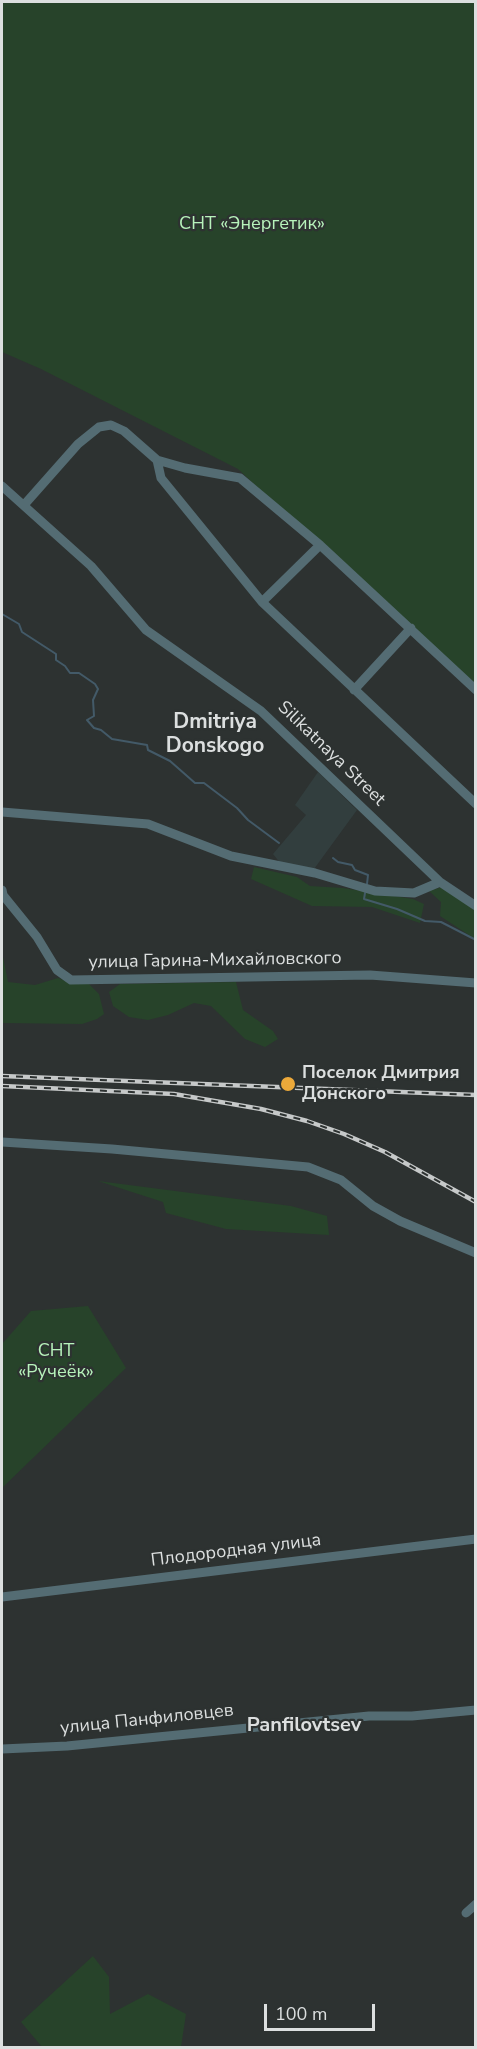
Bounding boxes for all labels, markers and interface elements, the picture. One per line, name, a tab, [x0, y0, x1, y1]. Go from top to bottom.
park label: СНТ «Энергетик»	[179, 214, 325, 236]
street label: Silikatnaya Street	[273, 697, 389, 811]
district label: Dmitriya Donskogo	[166, 710, 264, 760]
street label: улица Гарина-Михайловского	[88, 948, 342, 974]
place label: Поселок Дмитрия Донского	[302, 1063, 460, 1106]
marker: Поселок Дмитрия Донского	[279, 1075, 297, 1093]
park label: СНТ «Ручеёк»	[18, 1341, 94, 1384]
street label: Плодородная улица	[150, 1530, 322, 1572]
street label: улица Панфиловцев	[59, 1700, 235, 1740]
district label: Panfilovtsev	[247, 1714, 361, 1738]
scale bar	[267, 1992, 378, 2030]
text: 100 m	[275, 2002, 327, 2026]

